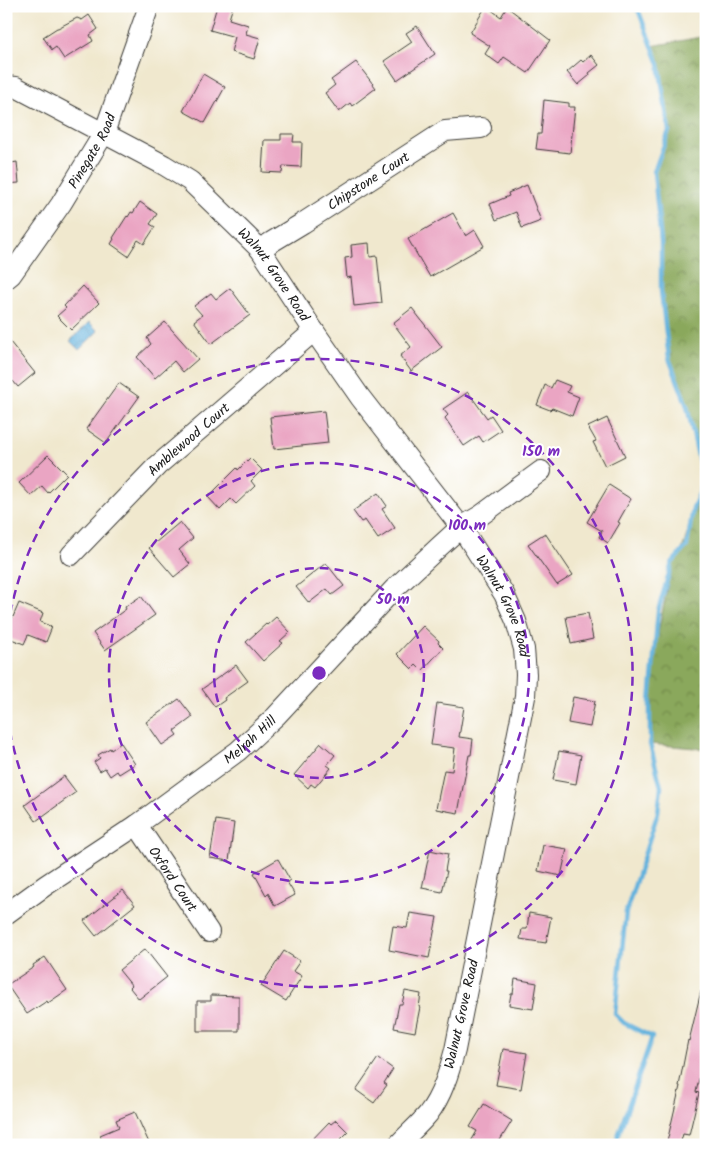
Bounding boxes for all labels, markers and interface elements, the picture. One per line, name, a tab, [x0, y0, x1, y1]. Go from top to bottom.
street label: Pinegate Road	[63, 109, 122, 193]
street label: Chipstone Court	[323, 146, 415, 217]
street label: Walnut Grove Road	[232, 223, 315, 327]
street label: Amblewood Court	[143, 398, 236, 482]
text: 150 m	[522, 440, 560, 464]
text: 100 m	[448, 514, 486, 538]
street label: Walnut Grove Road	[469, 551, 535, 659]
text: 50 m	[375, 588, 410, 612]
centre of rings	[310, 664, 328, 682]
street label: Melrah Hill	[219, 710, 282, 770]
street label: Oxford Court	[142, 842, 203, 917]
street label: Walnut Grove Road	[439, 956, 485, 1071]

